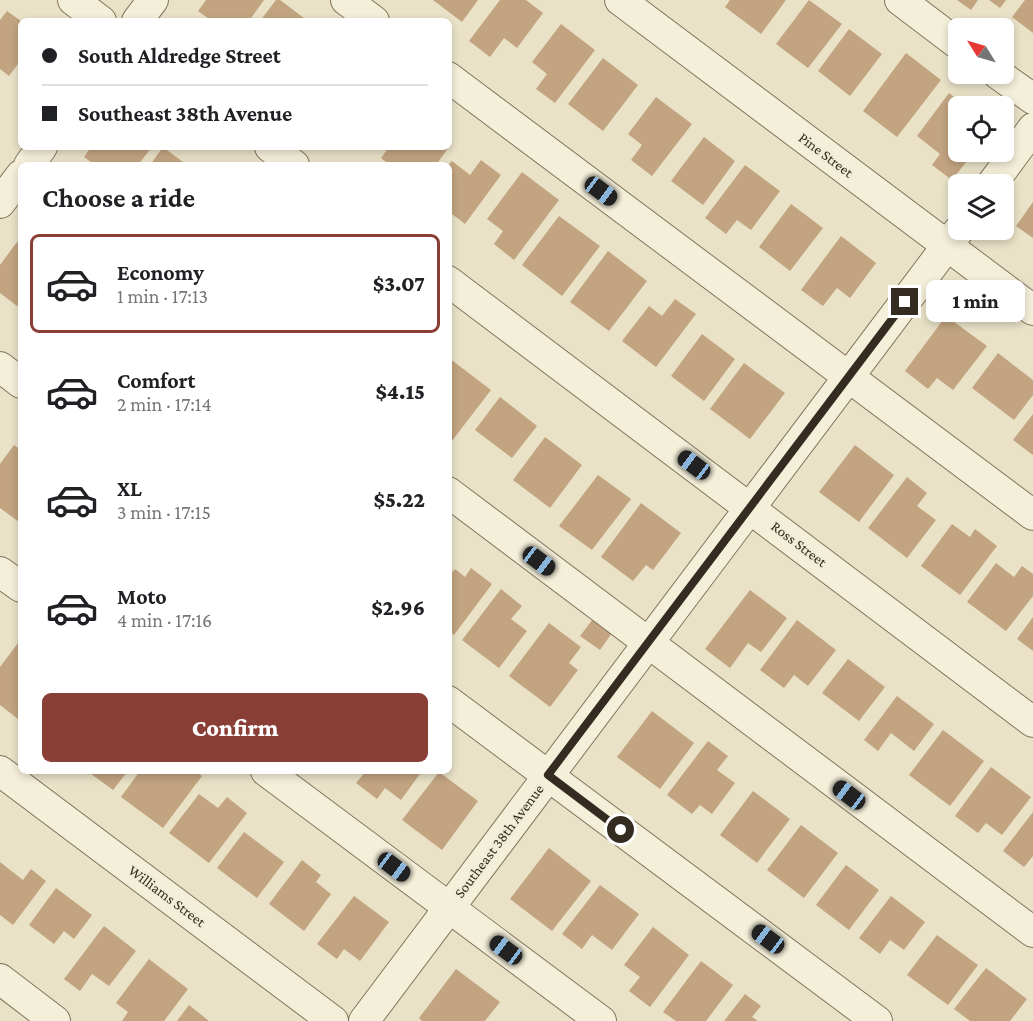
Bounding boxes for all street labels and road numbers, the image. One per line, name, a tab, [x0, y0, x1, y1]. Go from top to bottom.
street label: Pine Street	[796, 129, 857, 181]
street label: Ross Street	[768, 518, 831, 571]
street label: Southeast 38th Avenue	[451, 781, 547, 901]
street label: Williams Street	[125, 862, 209, 931]

